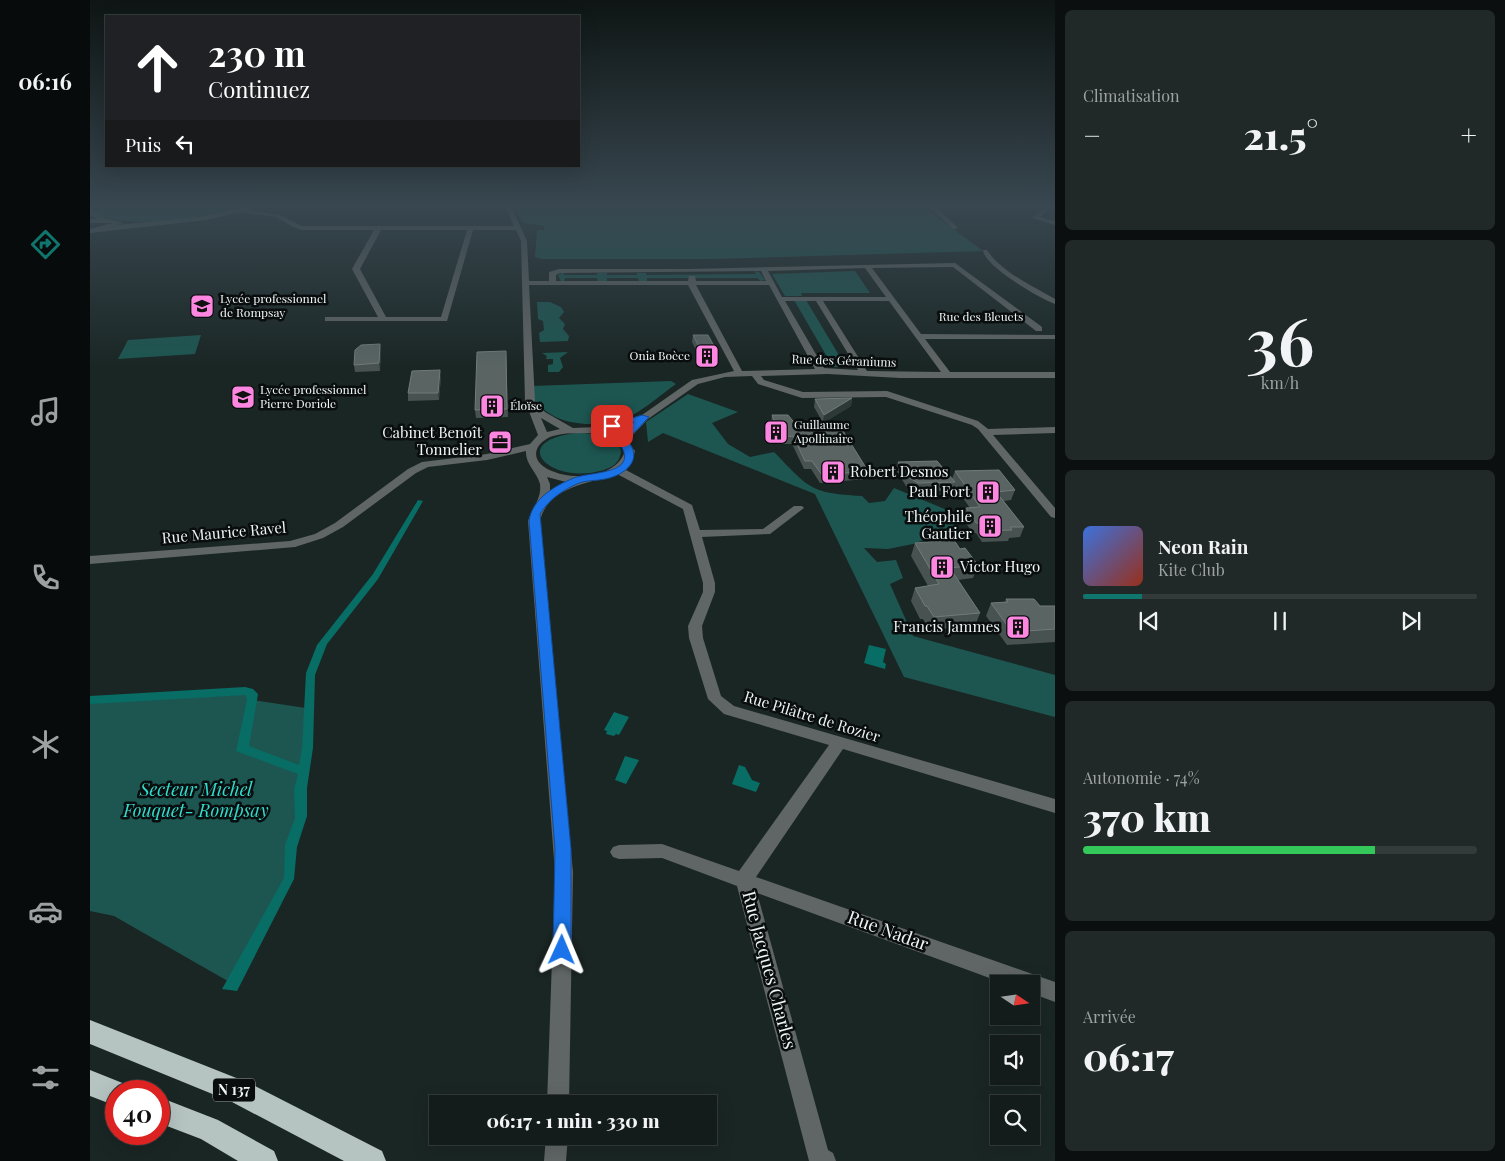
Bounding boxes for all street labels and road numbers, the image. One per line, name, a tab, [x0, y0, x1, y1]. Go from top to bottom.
street label: Rue des Bleuets	[939, 308, 1023, 324]
street label: Rue des Géraniums	[791, 350, 897, 370]
street label: Rue Maurice Ravel	[161, 517, 287, 547]
street label: Rue Pilâtre de Rozier	[742, 686, 883, 746]
street label: Rue Jacques Charles	[737, 888, 803, 1051]
street label: Rue Nadar	[845, 904, 932, 956]
road number: N 137	[213, 1078, 255, 1102]

